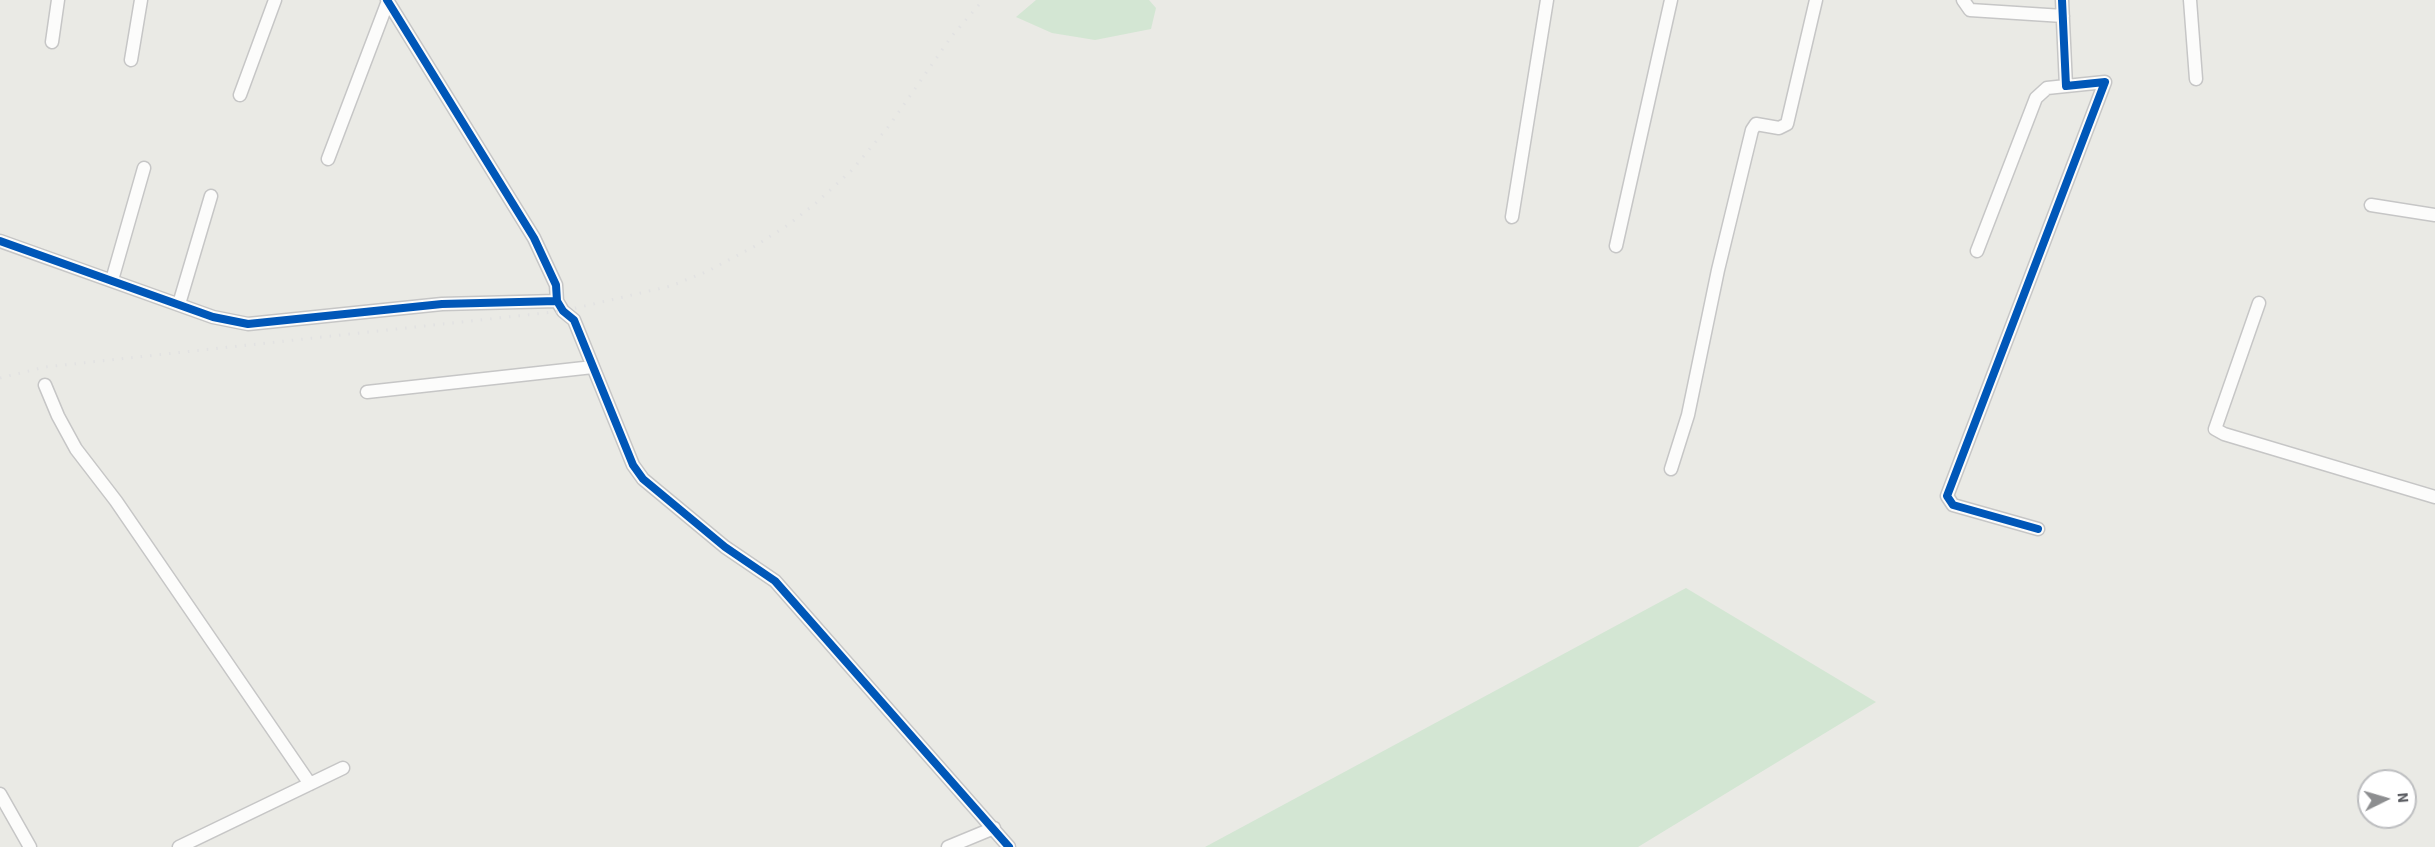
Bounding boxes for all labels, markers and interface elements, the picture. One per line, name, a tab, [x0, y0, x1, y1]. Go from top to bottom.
north arrow	[2357, 769, 2417, 829]
text: N	[2392, 791, 2414, 804]

